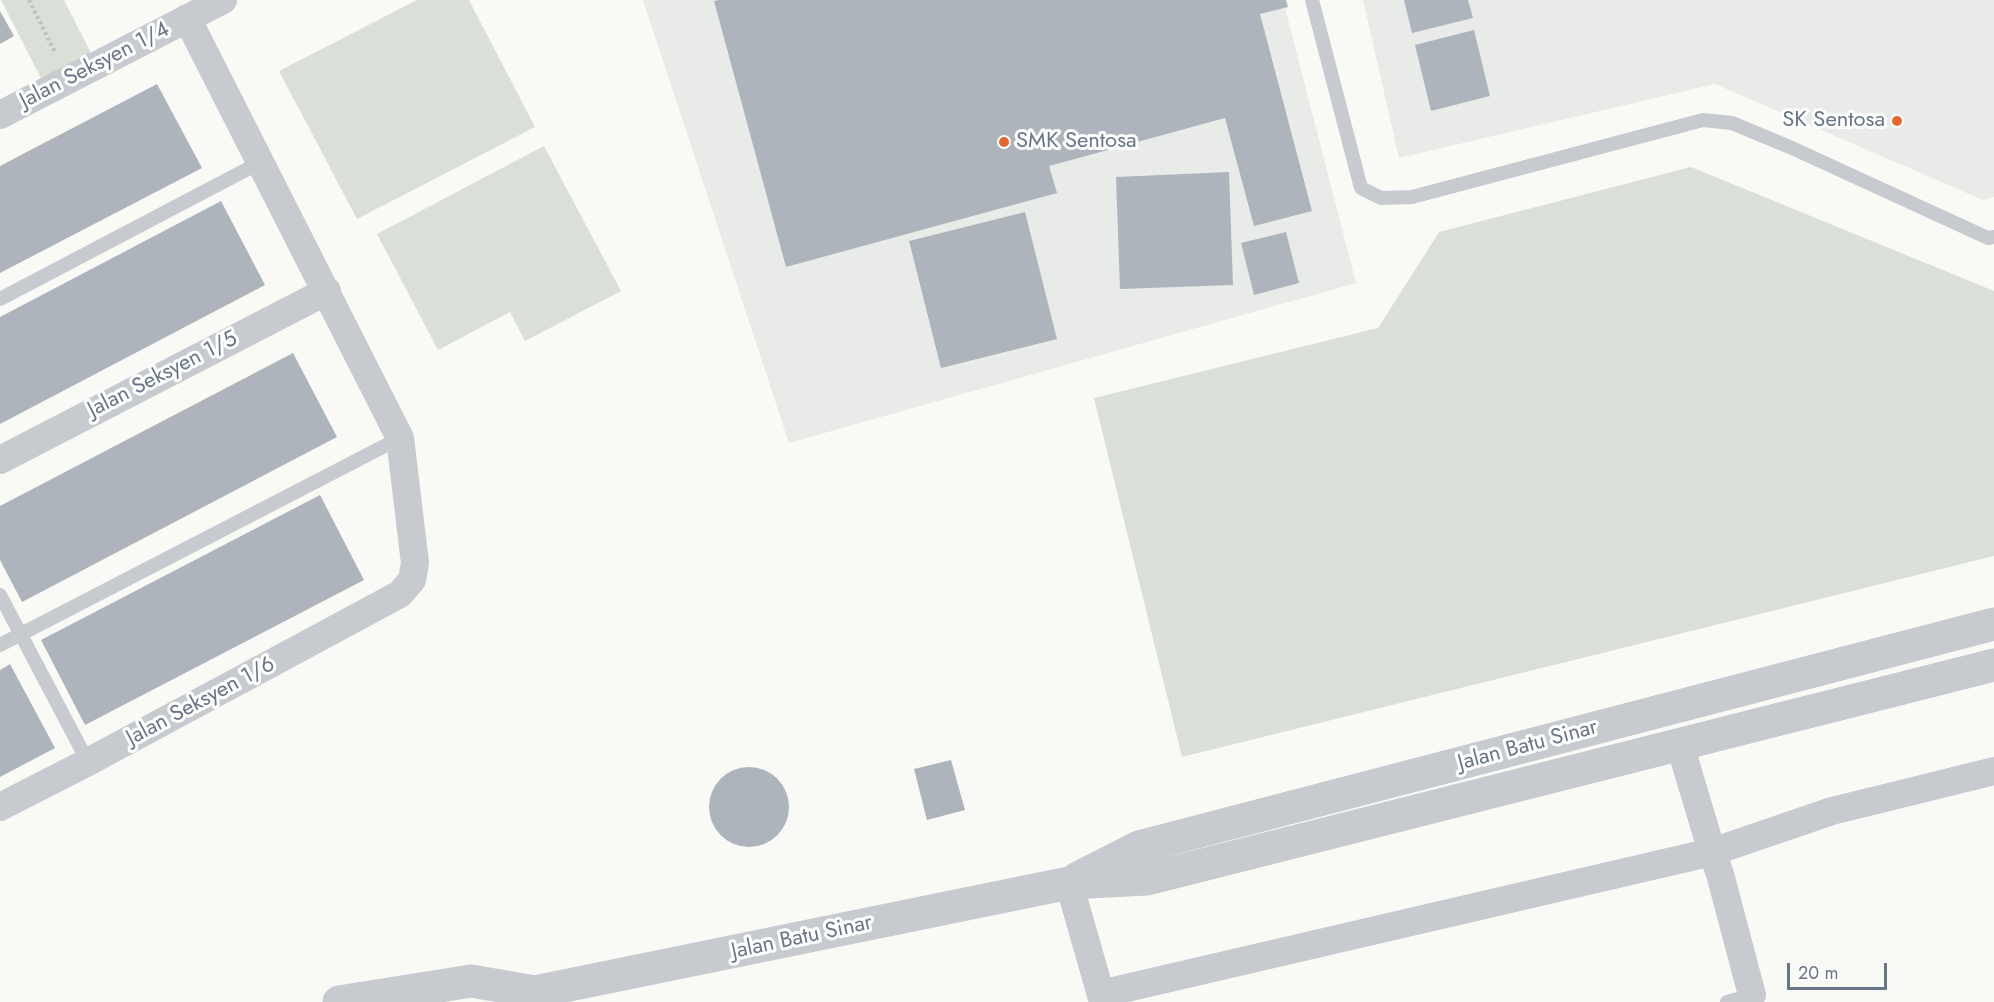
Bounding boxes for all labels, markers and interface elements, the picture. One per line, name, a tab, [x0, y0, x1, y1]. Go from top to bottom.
street label: Jalan Seksyen 1/4	[16, 17, 174, 115]
place label: SK Sentosa	[1782, 108, 1885, 134]
marker: SK Sentosa	[1890, 114, 1904, 128]
place label: SMK Sentosa	[1016, 129, 1137, 155]
marker: SMK Sentosa	[997, 135, 1011, 149]
street label: Jalan Seksyen 1/5	[84, 326, 242, 424]
street label: Jalan Seksyen 1/6	[122, 652, 280, 752]
street label: Jalan Batu Sinar	[1455, 715, 1601, 777]
street label: Jalan Batu Sinar	[729, 910, 875, 966]
scale bar	[1790, 951, 1890, 989]
text: 20 m	[1798, 960, 1838, 986]

